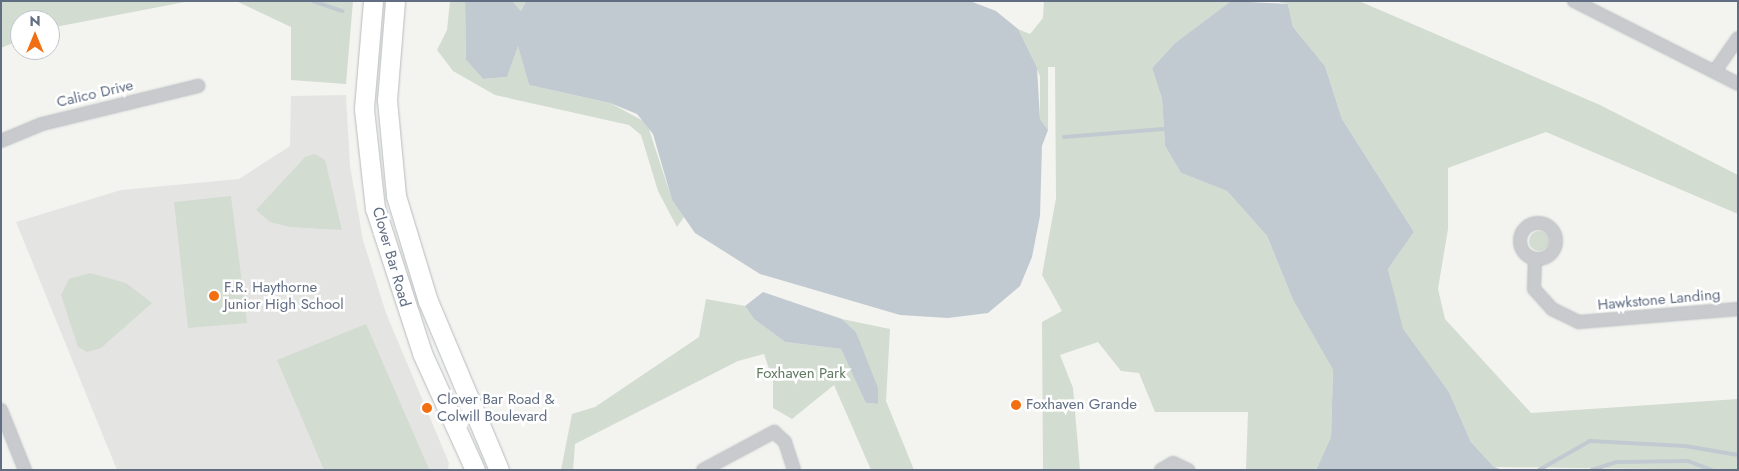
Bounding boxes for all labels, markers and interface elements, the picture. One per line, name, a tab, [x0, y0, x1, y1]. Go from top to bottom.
north arrow	[10, 10, 60, 60]
text: N	[29, 11, 41, 31]
street label: Calico Drive	[55, 76, 135, 112]
street label: Clover Bar Road	[368, 205, 414, 309]
place label: F.R. Haythorne Junior High School	[224, 278, 344, 313]
street label: Hawkstone Landing	[1597, 286, 1721, 314]
marker: F.R. Haythorne Junior High School	[208, 290, 220, 302]
park label: Foxhaven Park	[756, 365, 846, 383]
place label: Clover Bar Road & Colwill Boulevard	[437, 390, 555, 425]
place label: Foxhaven Grande	[1026, 396, 1137, 414]
marker: Foxhaven Grande	[1010, 399, 1022, 411]
marker: Clover Bar Road & Colwill Boulevard	[421, 402, 433, 414]

